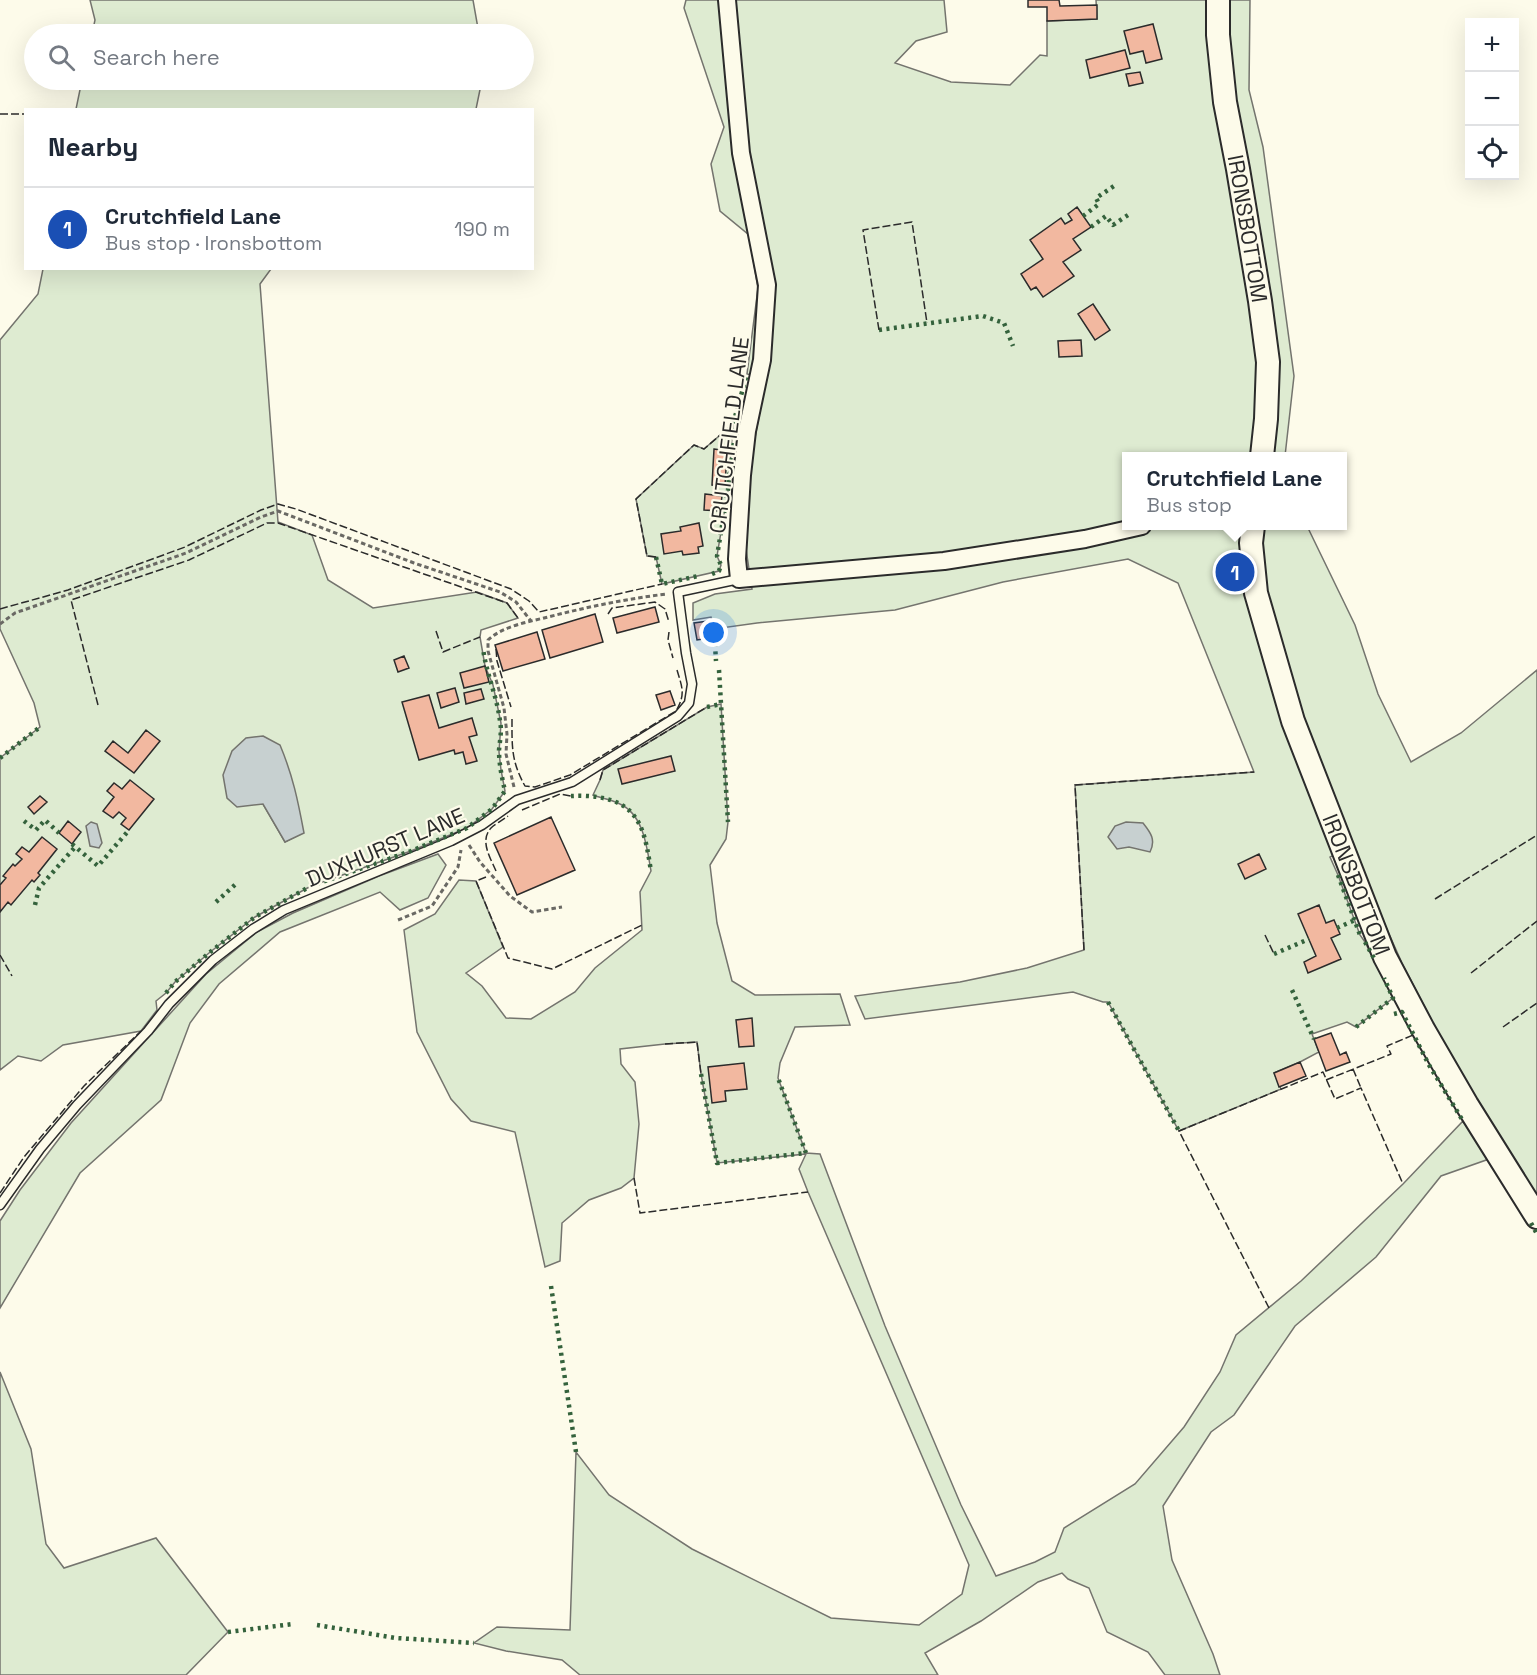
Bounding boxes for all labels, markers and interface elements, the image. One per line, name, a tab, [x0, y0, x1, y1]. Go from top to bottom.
map controls	[1465, 18, 1519, 180]
button: +	[1465, 18, 1519, 72]
search box	[24, 24, 534, 90]
icon: search	[45, 41, 78, 74]
text: Search here	[93, 43, 220, 71]
button: −	[1465, 72, 1519, 126]
button: locate	[1465, 126, 1519, 180]
text: Nearby	[48, 130, 138, 164]
street label: IRONSBOTTOM	[1222, 152, 1274, 305]
text: Crutchfield Lane	[105, 202, 281, 230]
text: 1	[63, 216, 72, 242]
text: 190 m	[454, 216, 510, 242]
text: Bus stop · Ironsbottom	[105, 230, 322, 256]
street label: CRUTCHFIELD LANE	[703, 335, 755, 535]
popup	[1122, 452, 1347, 530]
text: Crutchfield Lane	[1146, 464, 1323, 492]
text: Bus stop	[1146, 492, 1232, 518]
pin: 1	[1216, 550, 1254, 594]
your location	[699, 618, 728, 647]
street label: DUXHURST LANE	[301, 801, 469, 893]
street label: IRONSBOTTOM	[1317, 810, 1397, 959]

